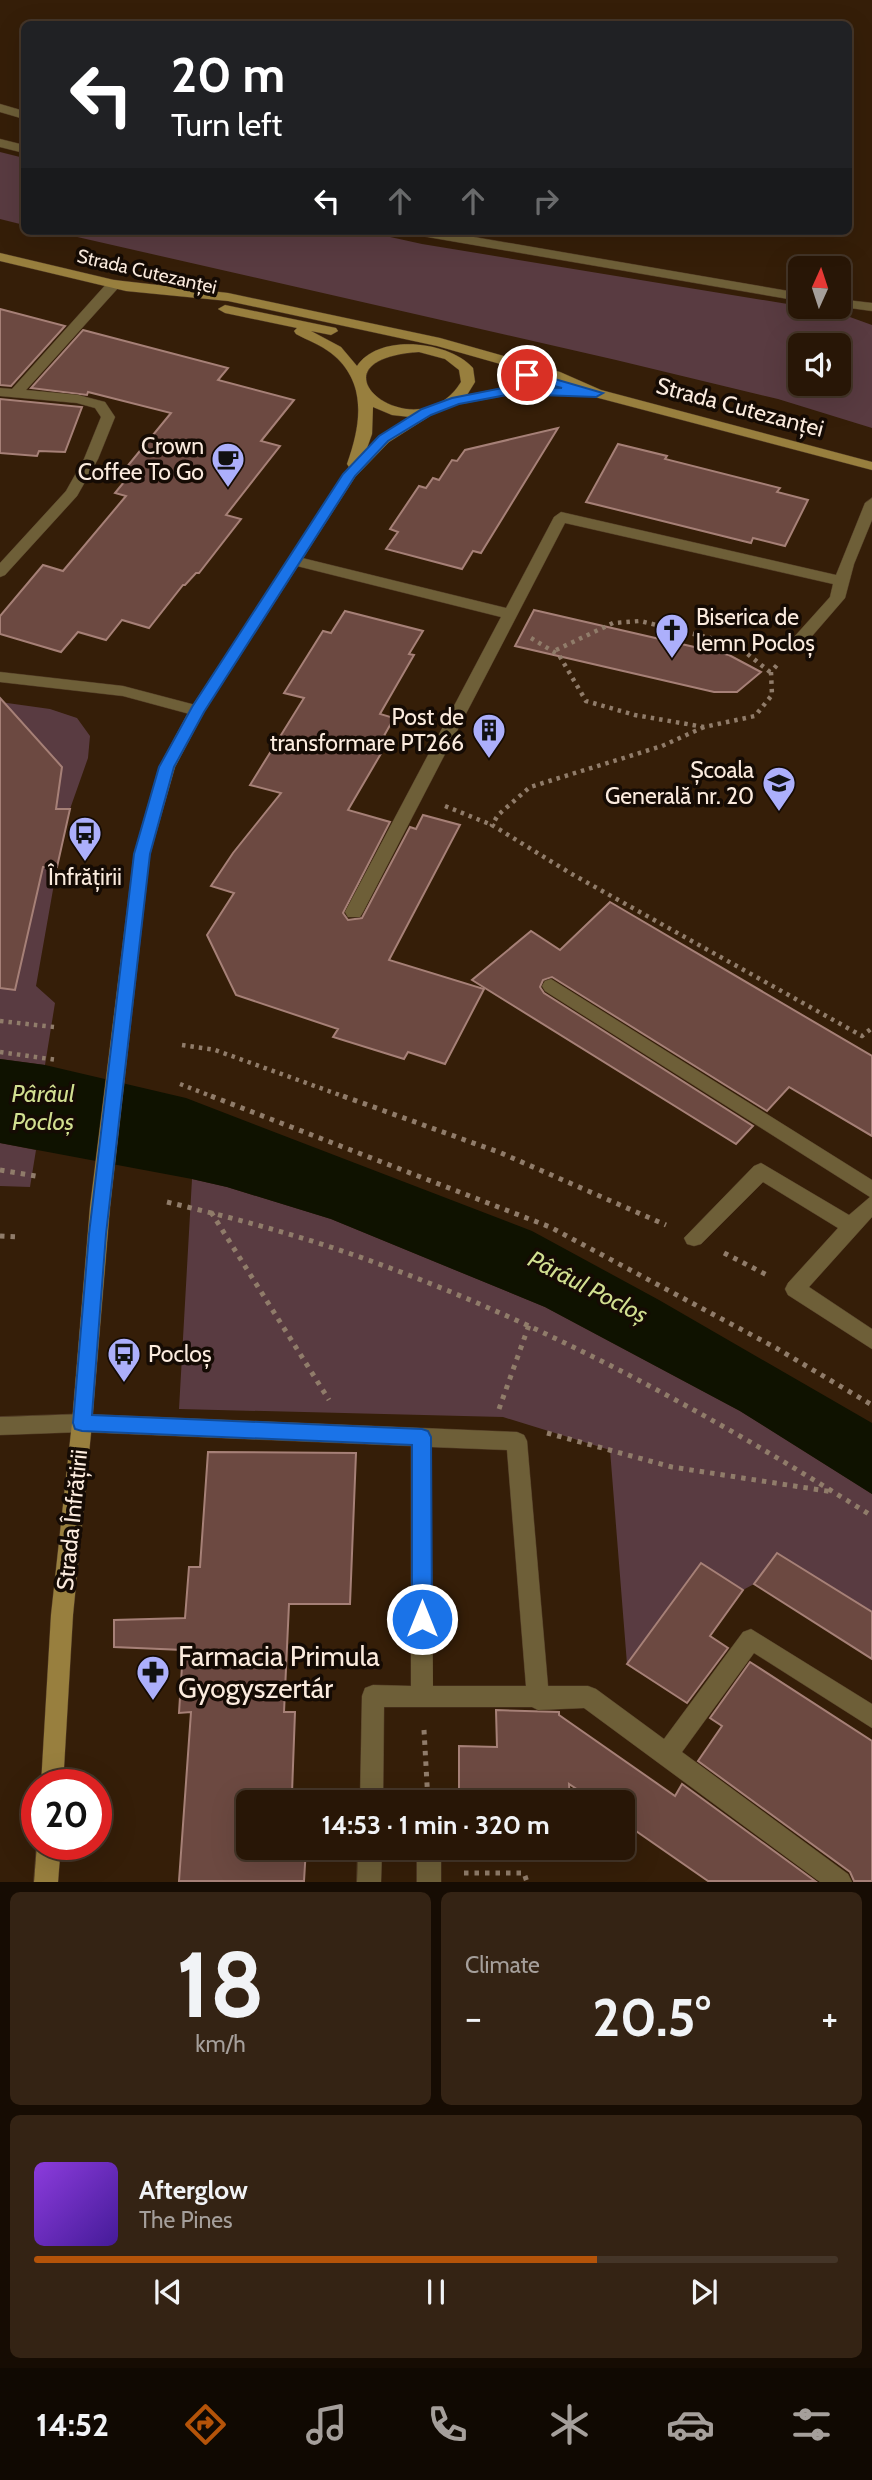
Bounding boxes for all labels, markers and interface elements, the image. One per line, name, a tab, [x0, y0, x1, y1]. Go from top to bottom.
text: 20 m	[171, 45, 285, 104]
icon: left	[56, 49, 147, 140]
text: Turn left	[171, 105, 282, 144]
icon: left	[308, 182, 346, 220]
icon: ahead	[381, 182, 419, 220]
icon: ahead	[454, 182, 492, 220]
icon: right	[527, 182, 565, 220]
street label: Strada Cutezanței	[75, 244, 219, 300]
north arrow	[788, 256, 850, 318]
map controls	[788, 256, 851, 396]
button: sound	[788, 333, 851, 396]
pin	[497, 345, 557, 405]
icon: arrive	[508, 356, 546, 394]
street label: Strada Cutezanței	[653, 371, 827, 444]
place label: Crown Coffee To Go	[78, 432, 204, 486]
cafe icon: Crown Coffee To Go	[209, 440, 247, 489]
place label: Biserica de lemn Pocloș	[696, 603, 815, 658]
church icon: Biserica de lemn Pocloș	[653, 611, 691, 660]
place label: Post de transformare PT266	[270, 703, 464, 757]
building icon: Post de transformare PT266	[470, 711, 508, 760]
place label: Școala Generală nr. 20	[605, 756, 754, 810]
school or university icon: Școala Generală nr. 20	[760, 764, 798, 813]
bus stop icon: Înfrățirii	[66, 814, 104, 863]
place label: Înfrățirii	[48, 863, 122, 892]
water label: Pârâul Pocloș	[11, 1079, 75, 1136]
water label: Pârâul Pocloș	[524, 1244, 653, 1329]
bus stop icon: Pocloș	[105, 1335, 143, 1384]
place label: Pocloș	[148, 1340, 211, 1369]
street label: Strada Înfrățirii	[51, 1448, 94, 1592]
position arrow	[385, 1582, 459, 1656]
place label: Farmacia Primula Gyogyszertár	[178, 1639, 380, 1705]
pharmacy icon: Farmacia Primula Gyogyszertár	[134, 1653, 172, 1702]
speed limit sign: 20	[21, 1769, 112, 1860]
text: 14:53 · 1 min · 320 m	[321, 1809, 550, 1841]
text: 18	[176, 1929, 265, 2040]
text: Climate	[465, 1951, 540, 1979]
text: 20.5°	[592, 1986, 711, 2049]
text: −	[465, 1994, 482, 2041]
text: +	[821, 1994, 838, 2041]
text: km/h	[195, 2030, 246, 2058]
text: Afterglow	[139, 2174, 248, 2206]
text: The Pines	[139, 2206, 233, 2234]
icon: previous	[149, 2273, 187, 2311]
icon: pause	[417, 2273, 455, 2311]
icon: next	[685, 2273, 723, 2311]
icon: directions	[181, 2400, 230, 2449]
icon: music	[302, 2400, 351, 2449]
icon: phone	[423, 2400, 472, 2449]
icon: climate	[545, 2400, 594, 2449]
icon: car	[666, 2400, 715, 2449]
icon: filters	[787, 2400, 836, 2449]
text: 14:52	[36, 2405, 109, 2444]

